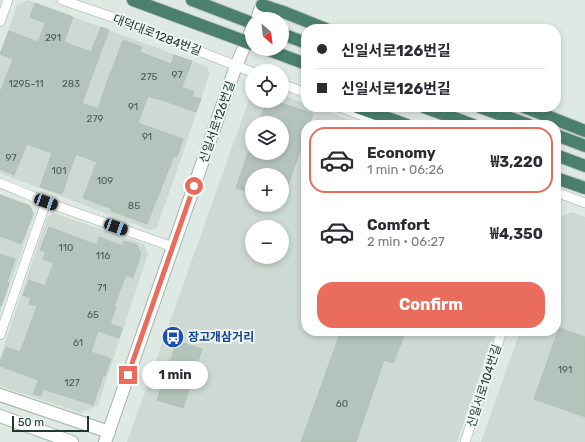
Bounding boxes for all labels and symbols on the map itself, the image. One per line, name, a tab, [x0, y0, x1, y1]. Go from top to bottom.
street label: 대덕대로1284번길	[111, 12, 203, 58]
north arrow	[245, 12, 289, 56]
house number: 291	[45, 32, 61, 44]
house number: 97	[171, 69, 183, 81]
house number: 275	[141, 71, 158, 83]
house number: 1295-11	[8, 78, 44, 90]
house number: 283	[62, 78, 80, 90]
street label: 신일서로126번길	[196, 79, 238, 165]
house number: 91	[128, 101, 138, 113]
house number: 279	[87, 113, 104, 125]
house number: 91	[142, 131, 152, 143]
house number: 97	[5, 152, 17, 164]
house number: 101	[52, 165, 66, 177]
house number: 109	[97, 175, 113, 187]
route start	[185, 177, 203, 195]
car	[33, 192, 59, 212]
house number: 85	[128, 200, 140, 212]
car	[103, 217, 129, 237]
house number: 110	[59, 242, 73, 254]
house number: 116	[96, 250, 110, 262]
house number: 71	[97, 282, 107, 294]
house number: 65	[87, 309, 99, 321]
bus stop icon: 장고개삼거리	[160, 324, 186, 350]
place label: 장고개삼거리	[188, 330, 254, 344]
house number: 61	[73, 337, 83, 349]
street label: 신일서로104번길	[464, 343, 504, 429]
callout: 1 min	[142, 361, 208, 389]
house number: 191	[558, 364, 572, 376]
route end	[119, 366, 137, 384]
house number: 127	[64, 377, 80, 389]
house number: 60	[336, 398, 348, 410]
scale bar	[12, 414, 89, 433]

